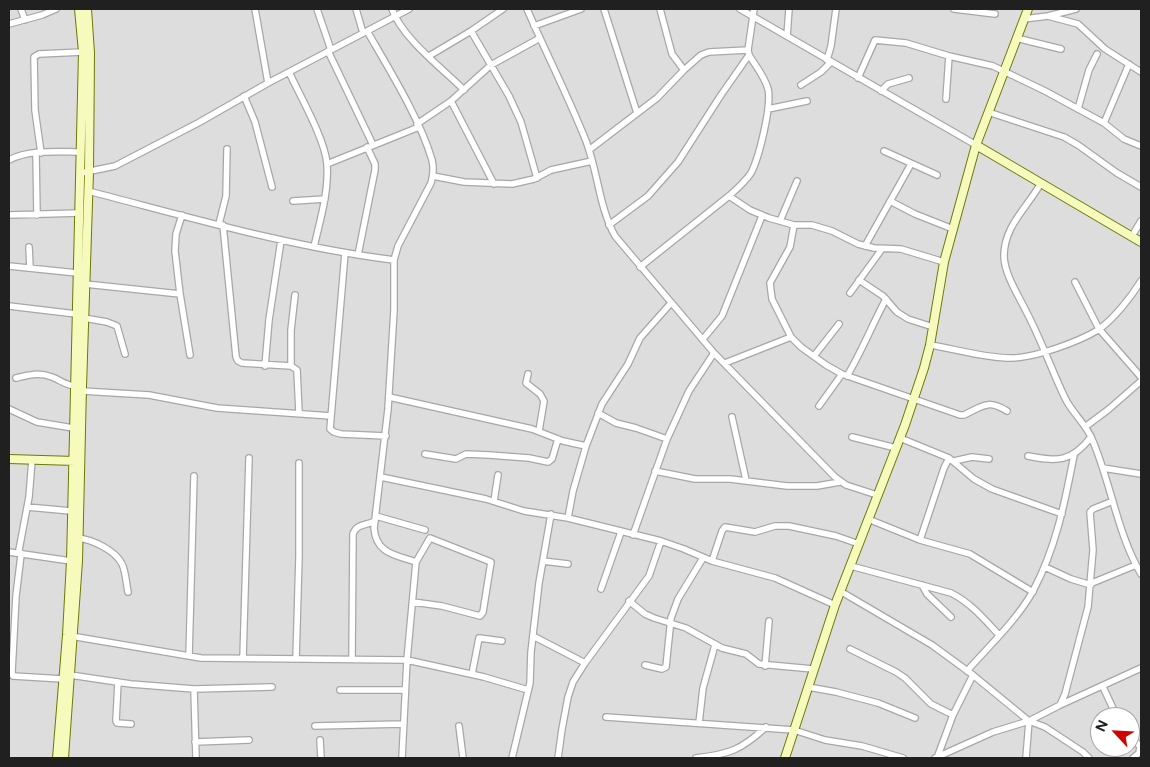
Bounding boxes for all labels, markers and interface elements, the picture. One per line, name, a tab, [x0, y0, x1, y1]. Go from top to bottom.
north arrow	[1090, 707, 1140, 757]
text: N	[1092, 717, 1112, 734]

